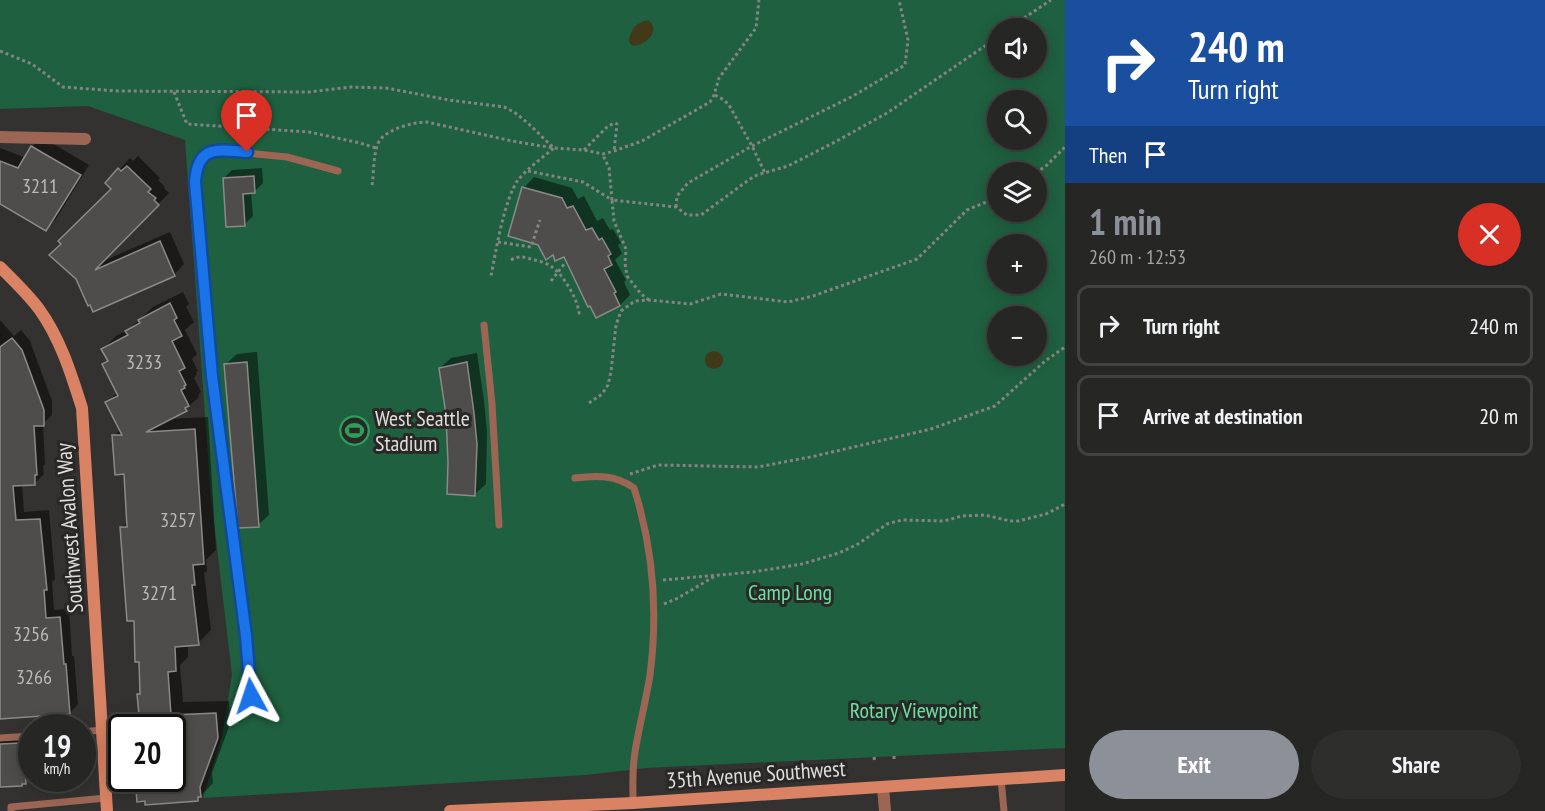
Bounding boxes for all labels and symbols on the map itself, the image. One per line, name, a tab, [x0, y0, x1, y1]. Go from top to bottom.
pin	[221, 90, 272, 152]
house number: 3211	[22, 173, 58, 199]
house number: 3233	[126, 349, 162, 375]
place label: West Seattle Stadium	[375, 404, 470, 457]
sports icon: West Seattle Stadium	[338, 415, 370, 447]
street label: Southwest Avalon Way	[49, 441, 89, 614]
house number: 3257	[160, 507, 196, 533]
park label: Camp Long	[748, 578, 832, 606]
house number: 3271	[141, 580, 177, 606]
house number: 3256	[13, 621, 49, 647]
house number: 3266	[16, 664, 52, 690]
position arrow	[219, 664, 283, 728]
park label: Rotary Viewpoint	[850, 696, 978, 724]
speed limit sign: 20	[108, 714, 186, 792]
street label: 35th Avenue Southwest	[666, 754, 846, 794]

